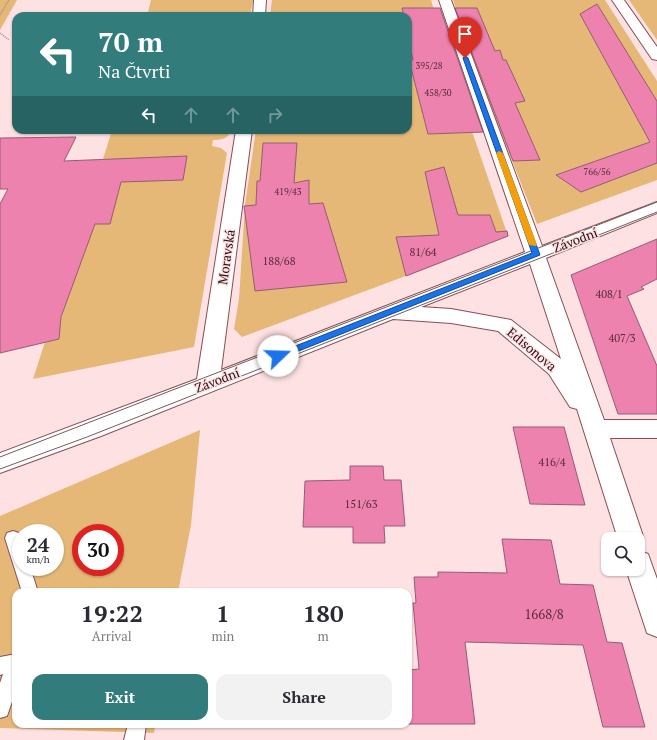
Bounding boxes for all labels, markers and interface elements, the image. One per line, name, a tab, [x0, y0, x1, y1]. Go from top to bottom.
pin	[448, 17, 482, 58]
text: 70 m	[98, 23, 163, 60]
icon: arrive	[454, 23, 476, 45]
icon: left	[32, 28, 84, 80]
text: Na Čtvrti	[98, 59, 171, 83]
house number: 395/28	[415, 60, 443, 72]
house number: 458/30	[424, 87, 452, 99]
icon: left	[138, 104, 160, 126]
icon: ahead	[180, 104, 202, 126]
icon: ahead	[222, 104, 244, 126]
icon: right	[264, 104, 286, 126]
house number: 766/56	[583, 166, 611, 178]
house number: 419/43	[274, 186, 302, 198]
street label: Závodní	[550, 223, 600, 257]
street label: Moravská	[213, 228, 239, 286]
house number: 81/64	[409, 245, 437, 259]
house number: 188/68	[262, 254, 296, 268]
house number: 408/1	[595, 287, 623, 301]
street label: Edisonova	[503, 323, 561, 375]
house number: 407/3	[608, 331, 636, 345]
position arrow	[257, 335, 299, 377]
street label: Závodní	[192, 363, 242, 397]
house number: 416/4	[538, 455, 566, 469]
house number: 151/63	[344, 497, 378, 511]
speed limit sign: 30	[72, 524, 124, 576]
text: 24	[27, 531, 49, 558]
map controls	[601, 532, 645, 576]
button: search	[601, 532, 645, 576]
text: km/h	[26, 553, 50, 566]
text: 19:22	[80, 597, 143, 629]
text: 1	[216, 597, 230, 629]
text: 180	[303, 597, 343, 629]
house number: 1668/8	[524, 605, 564, 623]
text: Arrival	[92, 627, 132, 645]
text: min	[211, 627, 234, 645]
text: m	[318, 627, 329, 645]
button: Exit	[32, 674, 208, 720]
button: Share	[216, 674, 392, 720]

